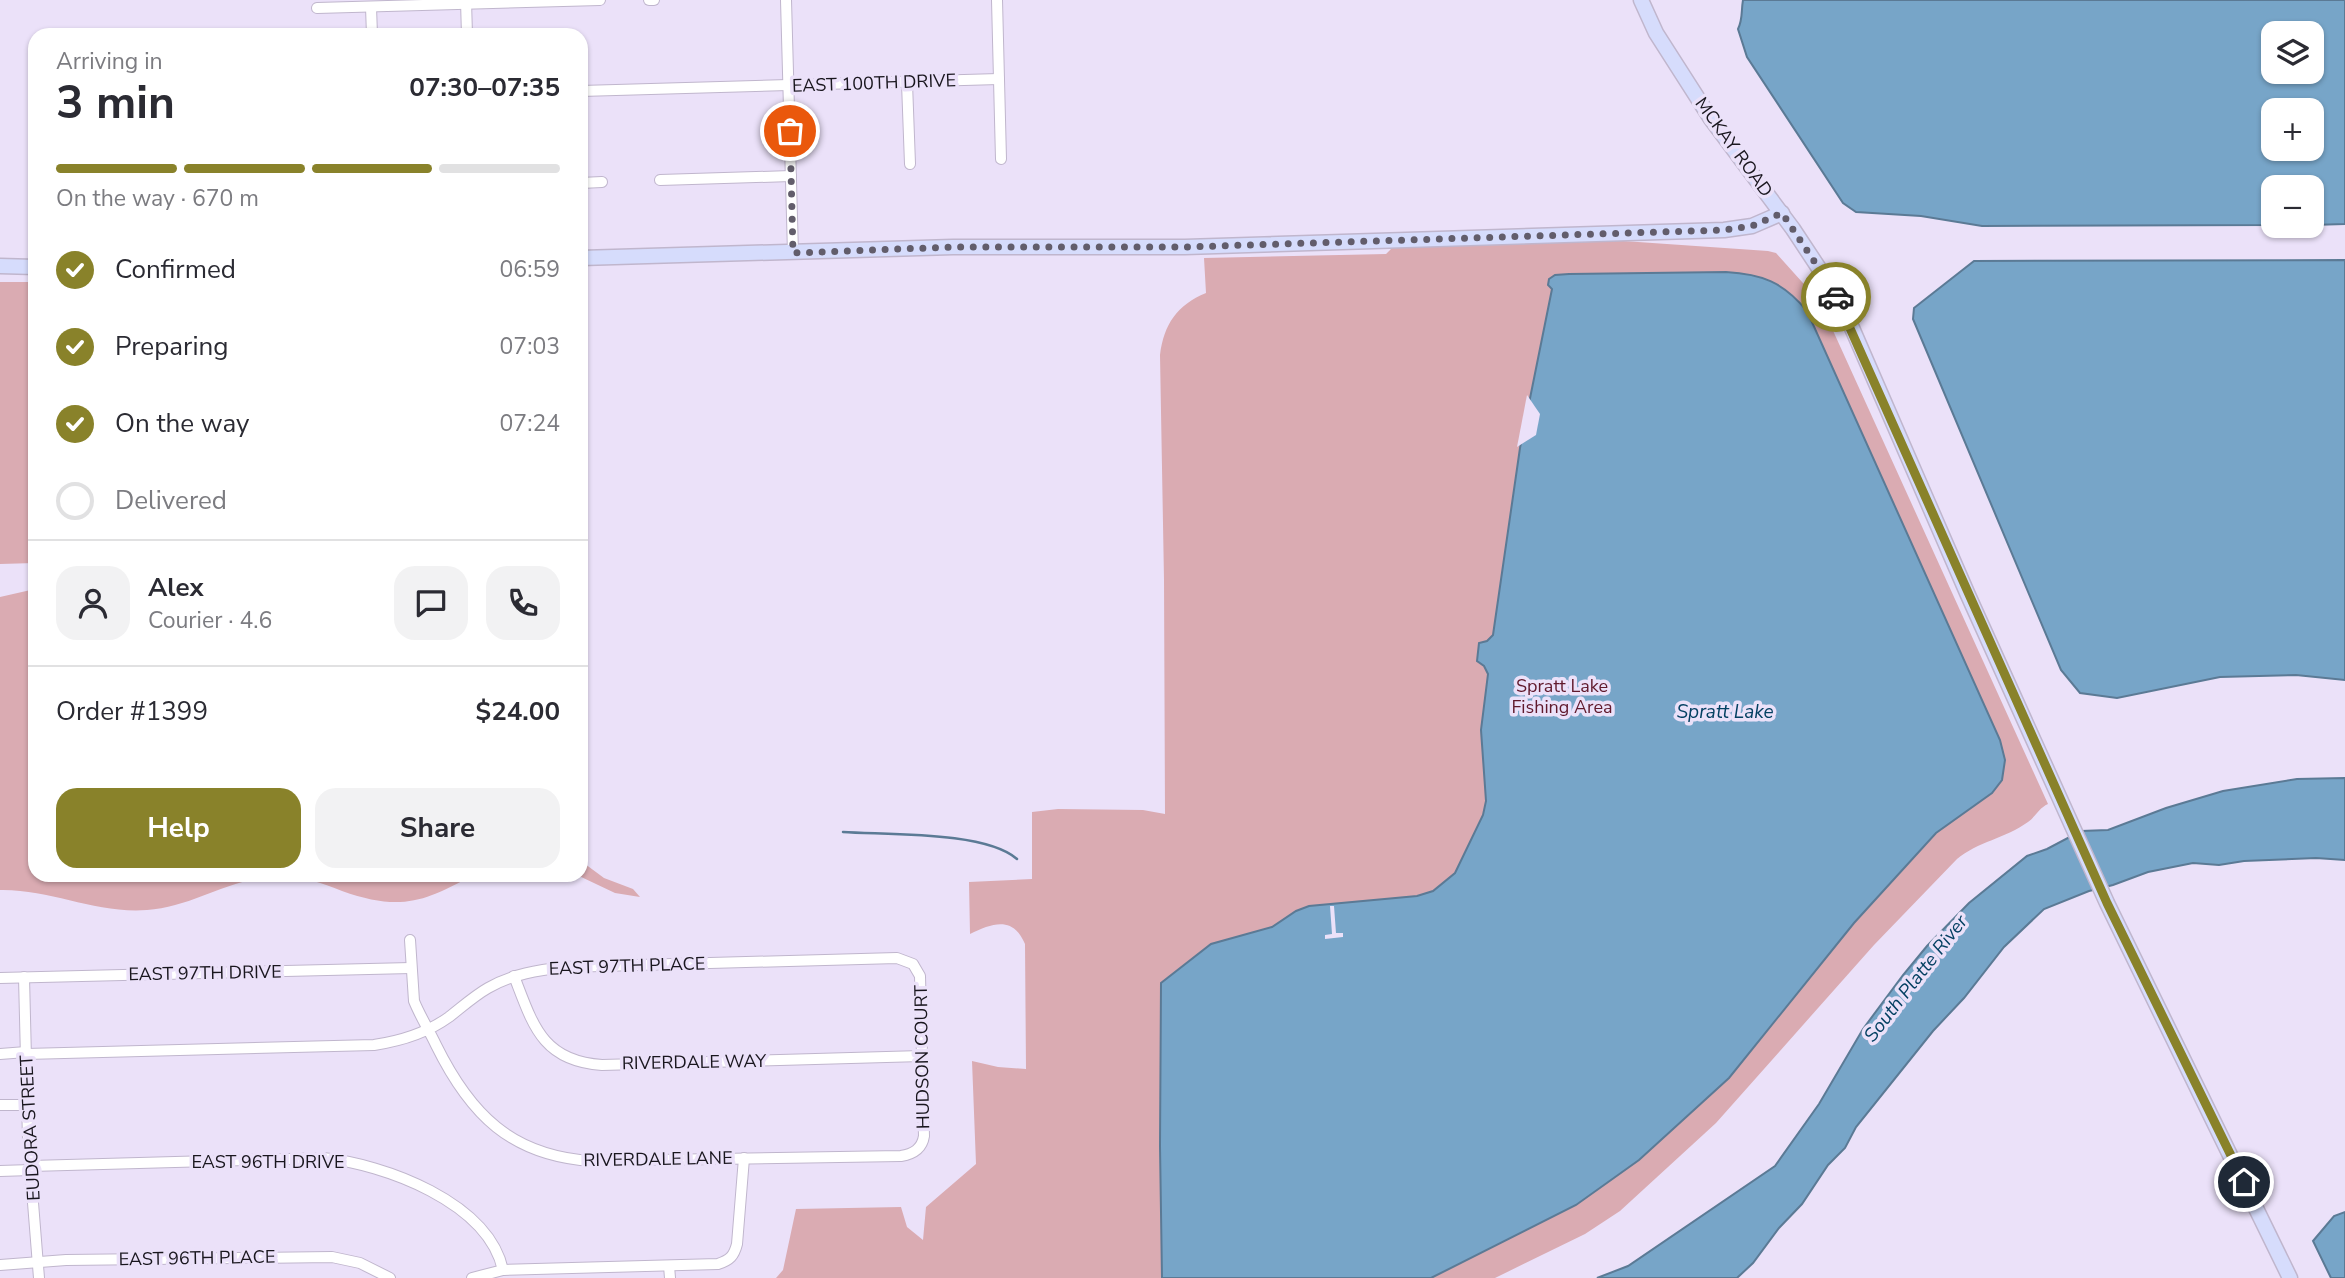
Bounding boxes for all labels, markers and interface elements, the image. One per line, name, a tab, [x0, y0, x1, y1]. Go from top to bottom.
map controls	[2261, 21, 2324, 238]
button: layers	[2261, 21, 2324, 84]
text: Arriving in	[56, 46, 163, 77]
street label: EAST 100TH DRIVE	[792, 68, 956, 98]
text: 07:30–07:35	[409, 70, 560, 105]
text: 3 min	[56, 71, 175, 134]
street label: MCKAY ROAD	[1690, 92, 1778, 202]
button: +	[2261, 98, 2324, 161]
pin	[760, 101, 820, 161]
icon: bag	[771, 112, 809, 150]
button: −	[2261, 175, 2324, 238]
text: On the way · 670 m	[56, 183, 259, 214]
icon: check	[56, 251, 94, 289]
text: Confirmed	[115, 252, 236, 287]
text: 06:59	[500, 254, 560, 285]
courier	[1801, 262, 1871, 332]
icon: car	[1817, 278, 1855, 316]
icon: check	[56, 328, 94, 366]
text: Preparing	[115, 329, 228, 364]
text: 07:03	[500, 331, 560, 362]
icon: check	[56, 405, 94, 443]
text: On the way	[115, 406, 249, 441]
text: 07:24	[500, 408, 560, 439]
text: Delivered	[115, 483, 227, 518]
button: person	[56, 566, 130, 640]
button: chat	[394, 566, 468, 640]
button: phone	[486, 566, 560, 640]
text: Alex	[148, 570, 204, 605]
text: Courier · 4.6	[148, 605, 272, 636]
park label: Spratt Lake Fishing Area	[1511, 674, 1613, 719]
text: Order #1399	[56, 694, 208, 729]
text: $24.00	[476, 694, 560, 729]
water label: Spratt Lake	[1676, 699, 1774, 725]
button: Help	[56, 788, 301, 868]
button: Share	[315, 788, 560, 868]
water label: South Platte River	[1858, 909, 1974, 1048]
street label: EAST 97TH PLACE	[548, 951, 706, 981]
street label: EAST 97TH DRIVE	[128, 960, 282, 986]
street label: HUDSON COURT	[909, 985, 935, 1129]
street label: RIVERDALE WAY	[622, 1049, 767, 1075]
street label: EUDORA STREET	[14, 1055, 46, 1201]
street label: RIVERDALE LANE	[583, 1146, 733, 1172]
street label: EAST 96TH DRIVE	[191, 1150, 345, 1174]
pin	[2214, 1152, 2274, 1212]
icon: home	[2225, 1163, 2263, 1201]
street label: EAST 96TH PLACE	[119, 1245, 275, 1271]

